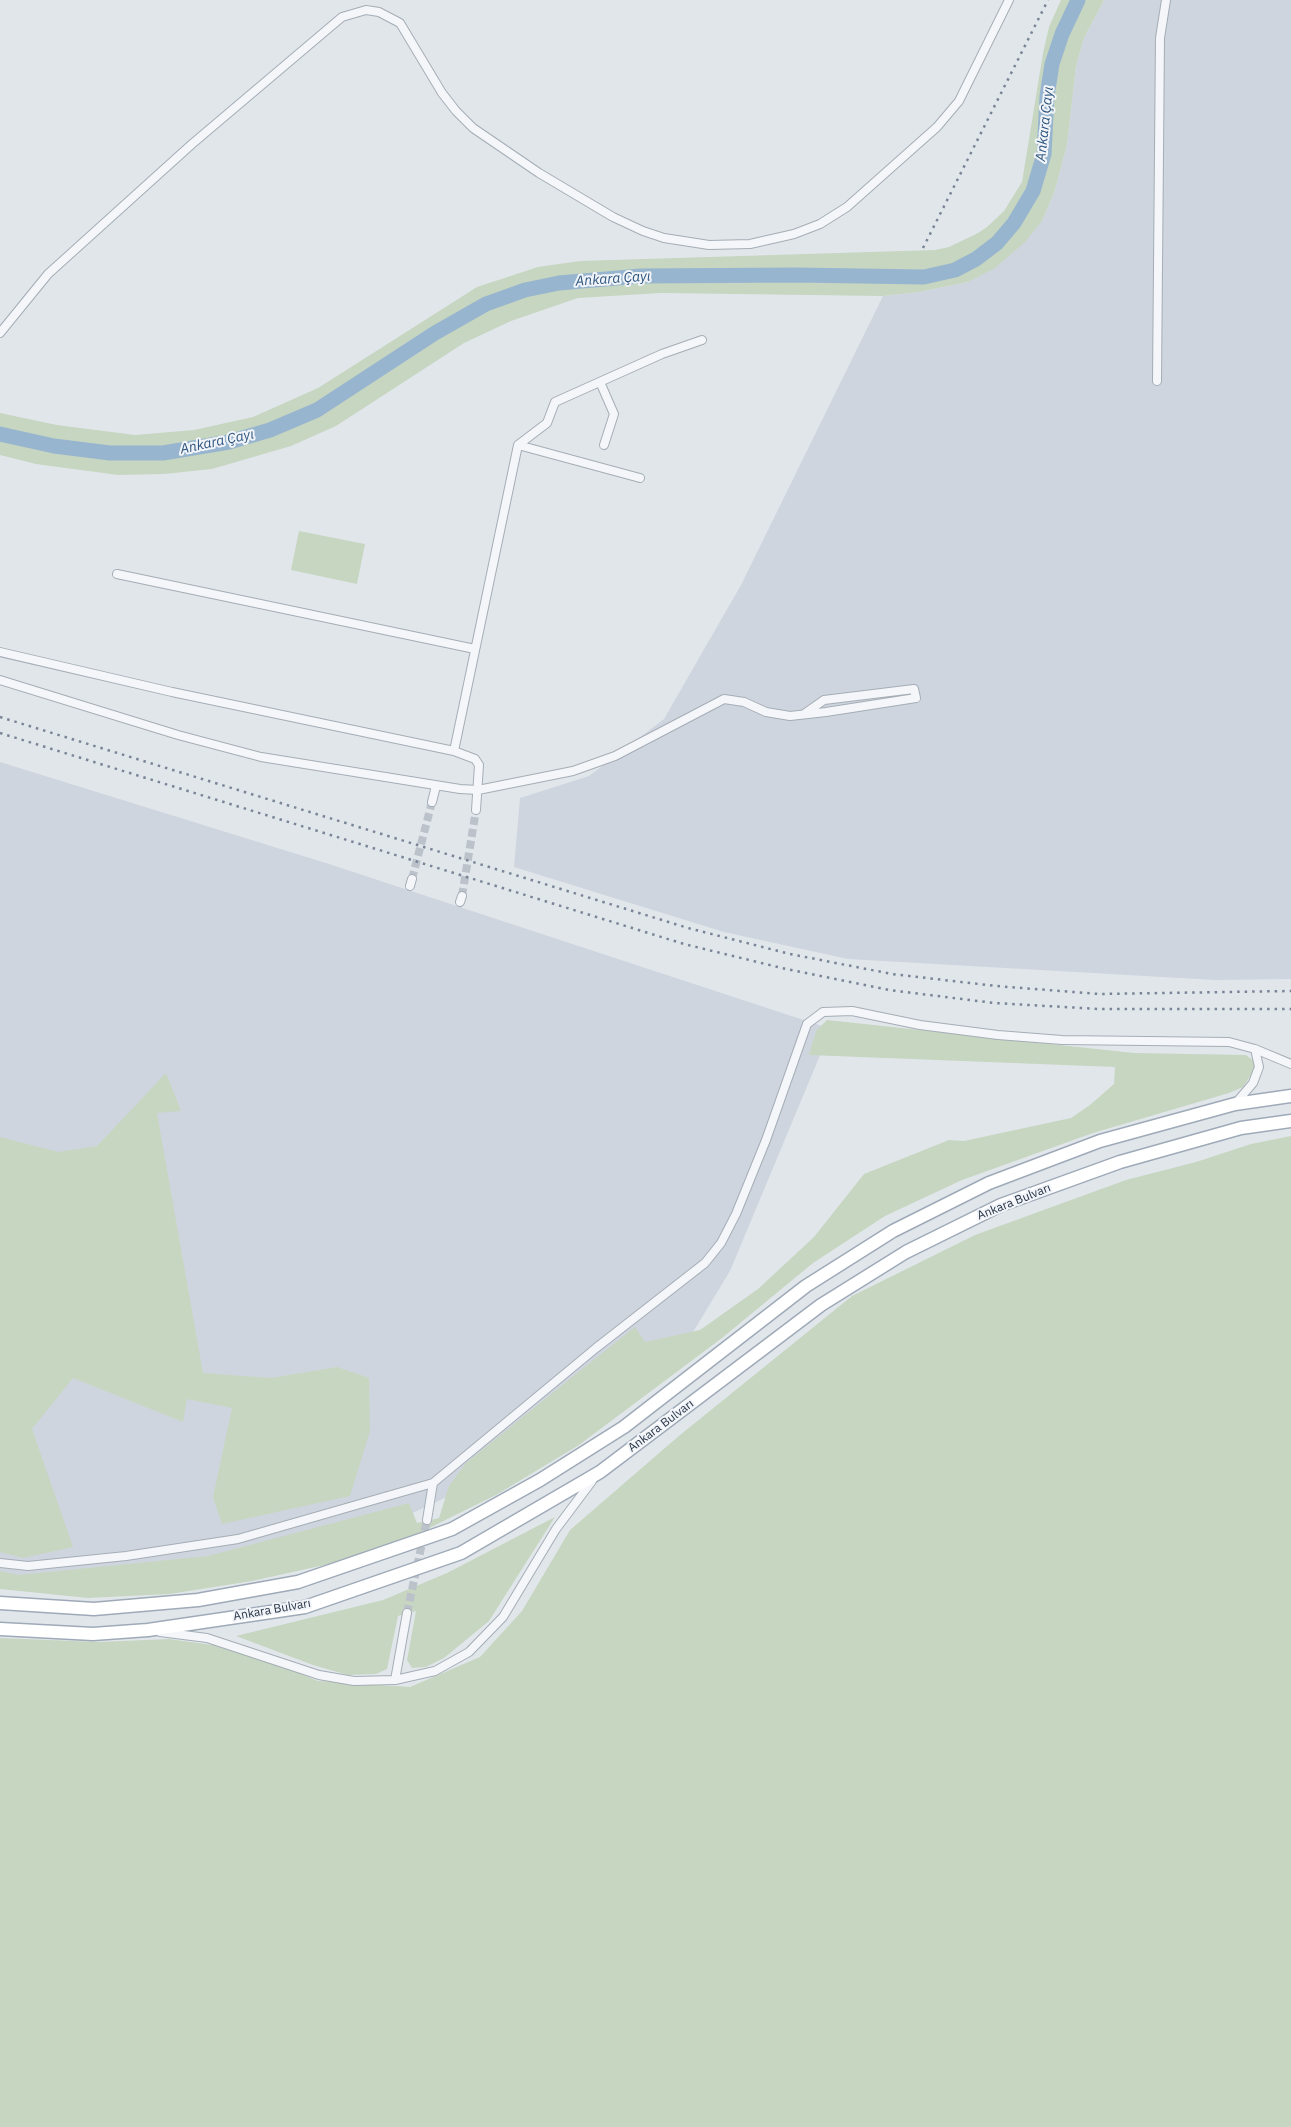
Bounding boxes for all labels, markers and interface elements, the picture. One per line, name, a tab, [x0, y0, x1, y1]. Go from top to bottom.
water label: Ankara Çayı	[1033, 86, 1057, 162]
water label: Ankara Çayı	[575, 268, 651, 290]
water label: Ankara Çayı	[179, 426, 255, 458]
street label: Ankara Bulvarı	[975, 1181, 1053, 1223]
street label: Ankara Bulvarı	[625, 1397, 697, 1455]
street label: Ankara Bulvarı	[232, 1596, 312, 1624]

